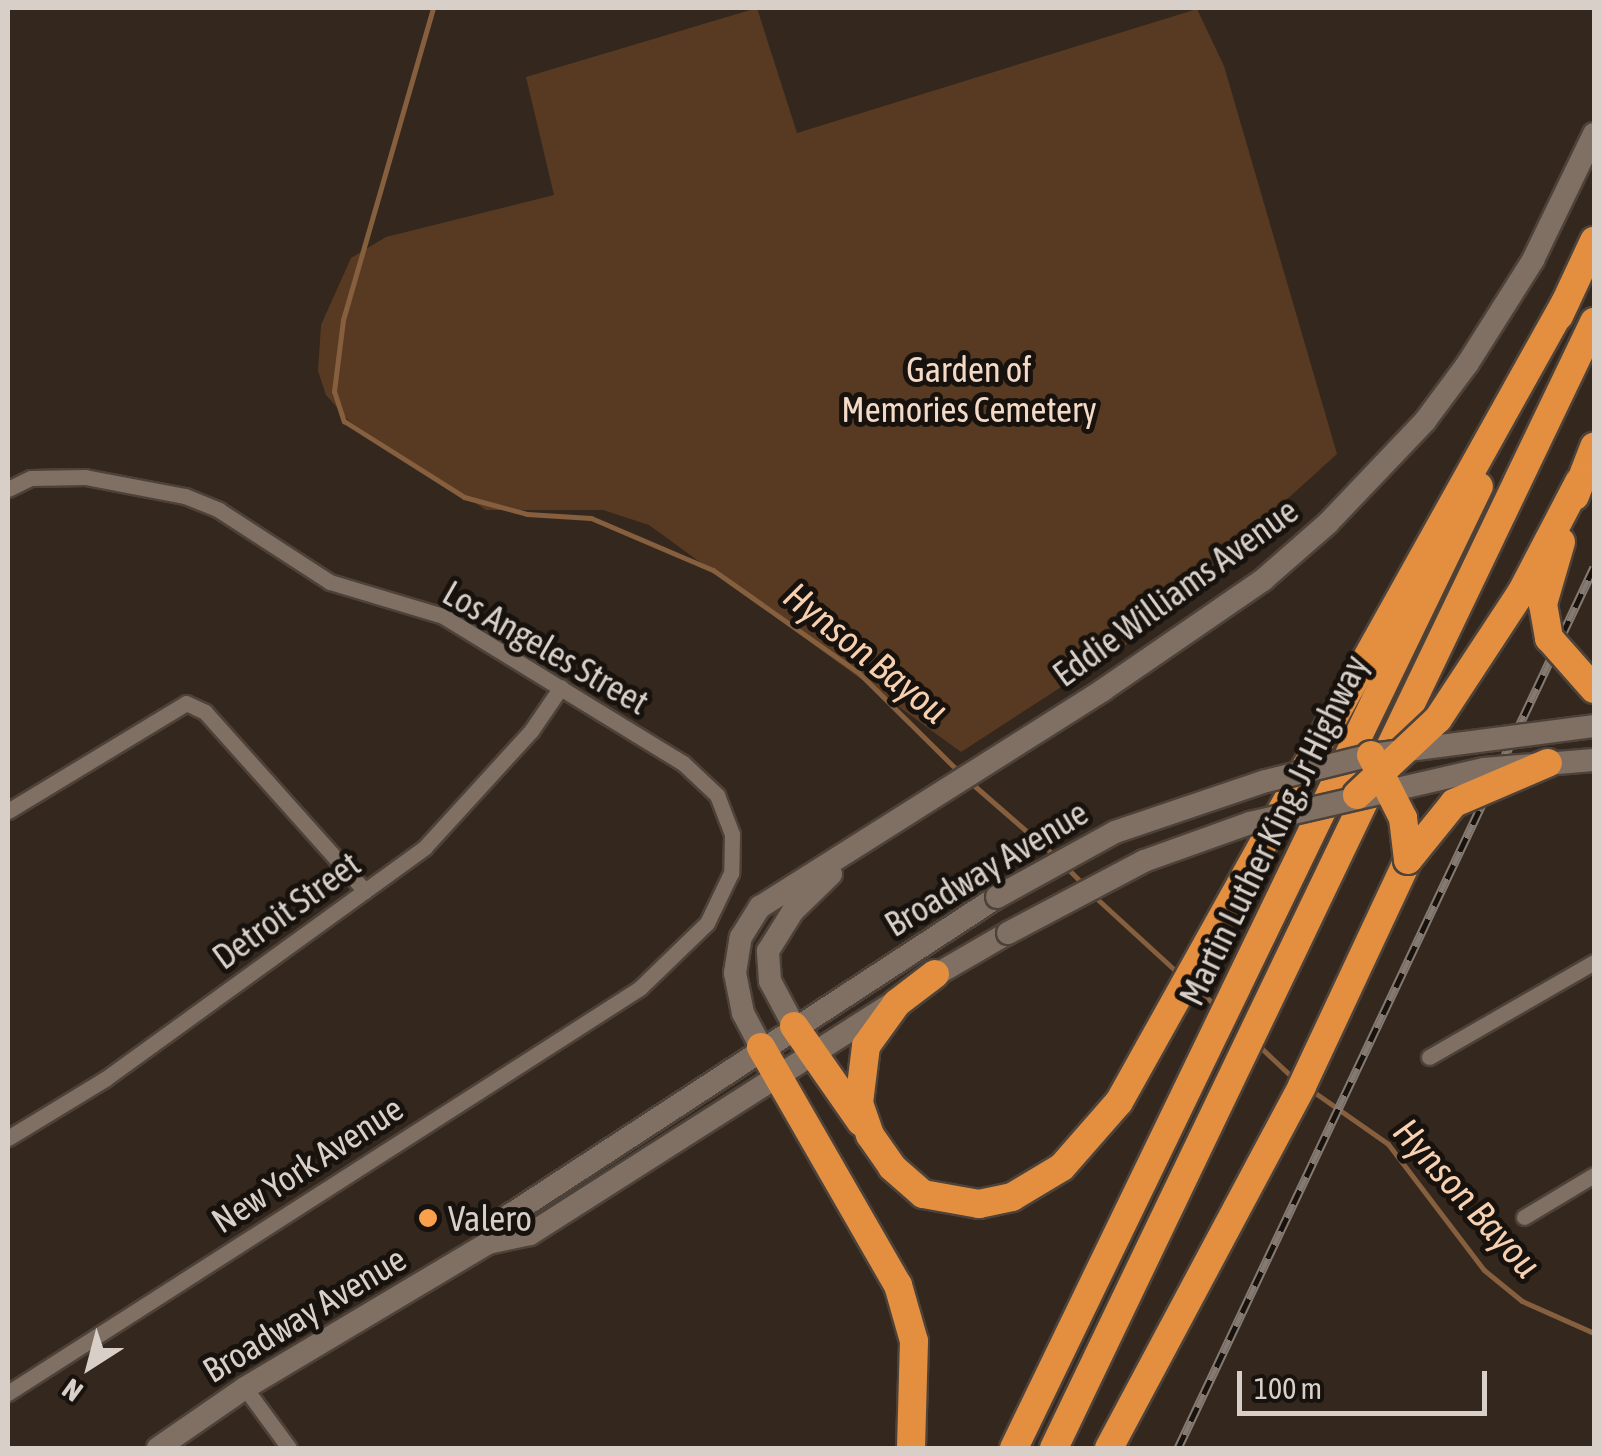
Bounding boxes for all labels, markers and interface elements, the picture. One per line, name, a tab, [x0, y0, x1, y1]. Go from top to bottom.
park label: Garden of Memories Cemetery	[841, 348, 1097, 430]
street label: Eddie Williams Avenue	[1044, 489, 1306, 695]
street label: Los Angeles Street	[436, 571, 656, 723]
water label: Hynson Bayou	[775, 573, 957, 733]
street label: Martin Luther King, Jr Highway	[1170, 648, 1376, 1012]
street label: Broadway Avenue	[877, 791, 1095, 945]
street label: Detroit Street	[204, 842, 368, 978]
street label: New York Avenue	[204, 1087, 410, 1241]
water label: Hynson Bayou	[1384, 1109, 1550, 1287]
place label: Valero	[448, 1197, 532, 1239]
marker: Valero	[417, 1207, 439, 1229]
street label: Broadway Avenue	[195, 1237, 413, 1391]
north arrow	[40, 1316, 140, 1416]
scale bar	[1242, 1351, 1492, 1413]
text: 100 m	[1254, 1371, 1322, 1405]
text: N	[56, 1372, 88, 1408]

